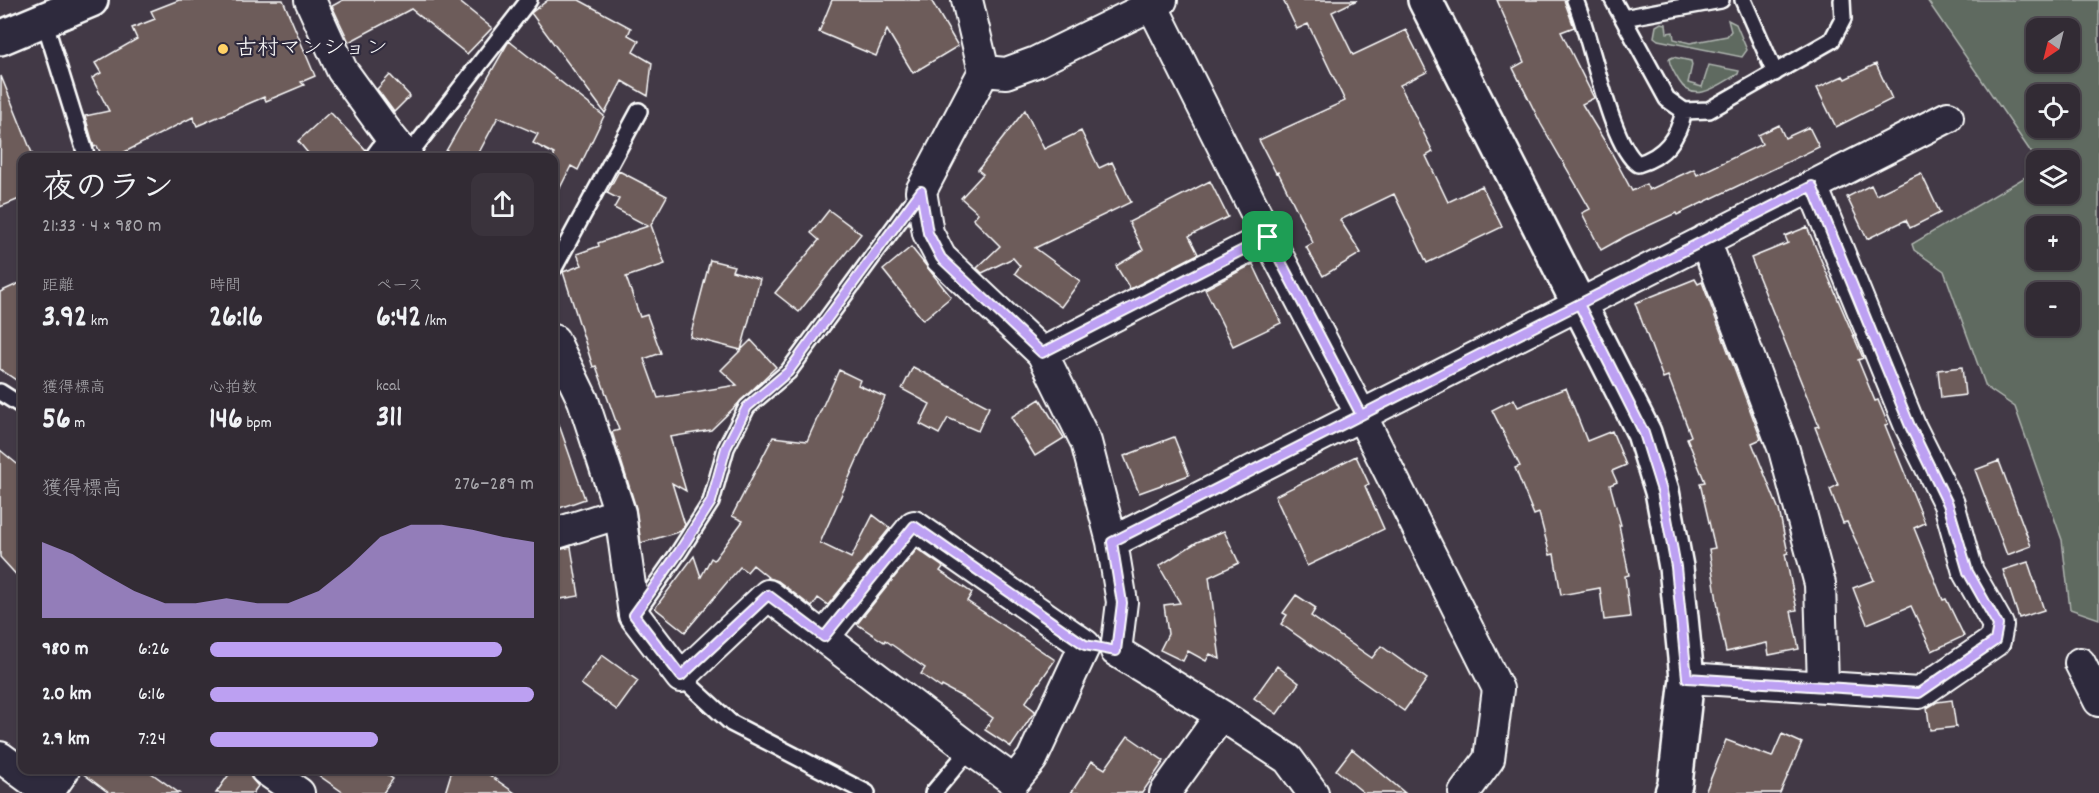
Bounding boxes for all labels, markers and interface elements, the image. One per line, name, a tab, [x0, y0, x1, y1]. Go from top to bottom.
north arrow	[2026, 18, 2080, 72]
map controls	[2026, 18, 2080, 336]
place label: 古村マンション	[235, 34, 388, 65]
marker: 古村マンション	[216, 42, 230, 56]
button: locate	[2026, 84, 2080, 138]
button: layers	[2026, 150, 2080, 204]
text: 夜のラン	[42, 167, 174, 214]
button: share	[471, 173, 534, 236]
pin	[1242, 211, 1293, 262]
text: 21:33 · 4 × 980 m	[42, 213, 162, 241]
button: +	[2026, 216, 2080, 270]
icon: arrive	[1251, 220, 1284, 253]
text: 距離	[42, 275, 74, 298]
text: 時間	[209, 275, 241, 298]
text: ペース	[376, 275, 423, 298]
button: −	[2026, 282, 2080, 336]
text: 3.92	[42, 298, 87, 341]
text: 26:16	[209, 298, 263, 341]
text: 6:42	[376, 298, 421, 341]
text: km	[87, 310, 108, 333]
text: /km	[421, 310, 447, 333]
text: kcal	[376, 375, 400, 398]
text: 獲得標高	[42, 377, 106, 400]
text: 心拍数	[209, 377, 257, 400]
text: 311	[376, 398, 402, 441]
text: 56	[42, 400, 71, 443]
text: 146	[209, 400, 243, 443]
text: m	[71, 412, 85, 435]
text: bpm	[243, 412, 272, 435]
text: 276–289 m	[454, 471, 534, 499]
text: 獲得標高	[42, 476, 122, 504]
text: 980 m	[42, 636, 88, 664]
text: 6:26	[138, 636, 170, 664]
text: 2.0 km	[42, 681, 91, 709]
text: 6:16	[138, 681, 165, 709]
text: 2.9 km	[42, 726, 90, 754]
text: 7:24	[138, 726, 166, 754]

